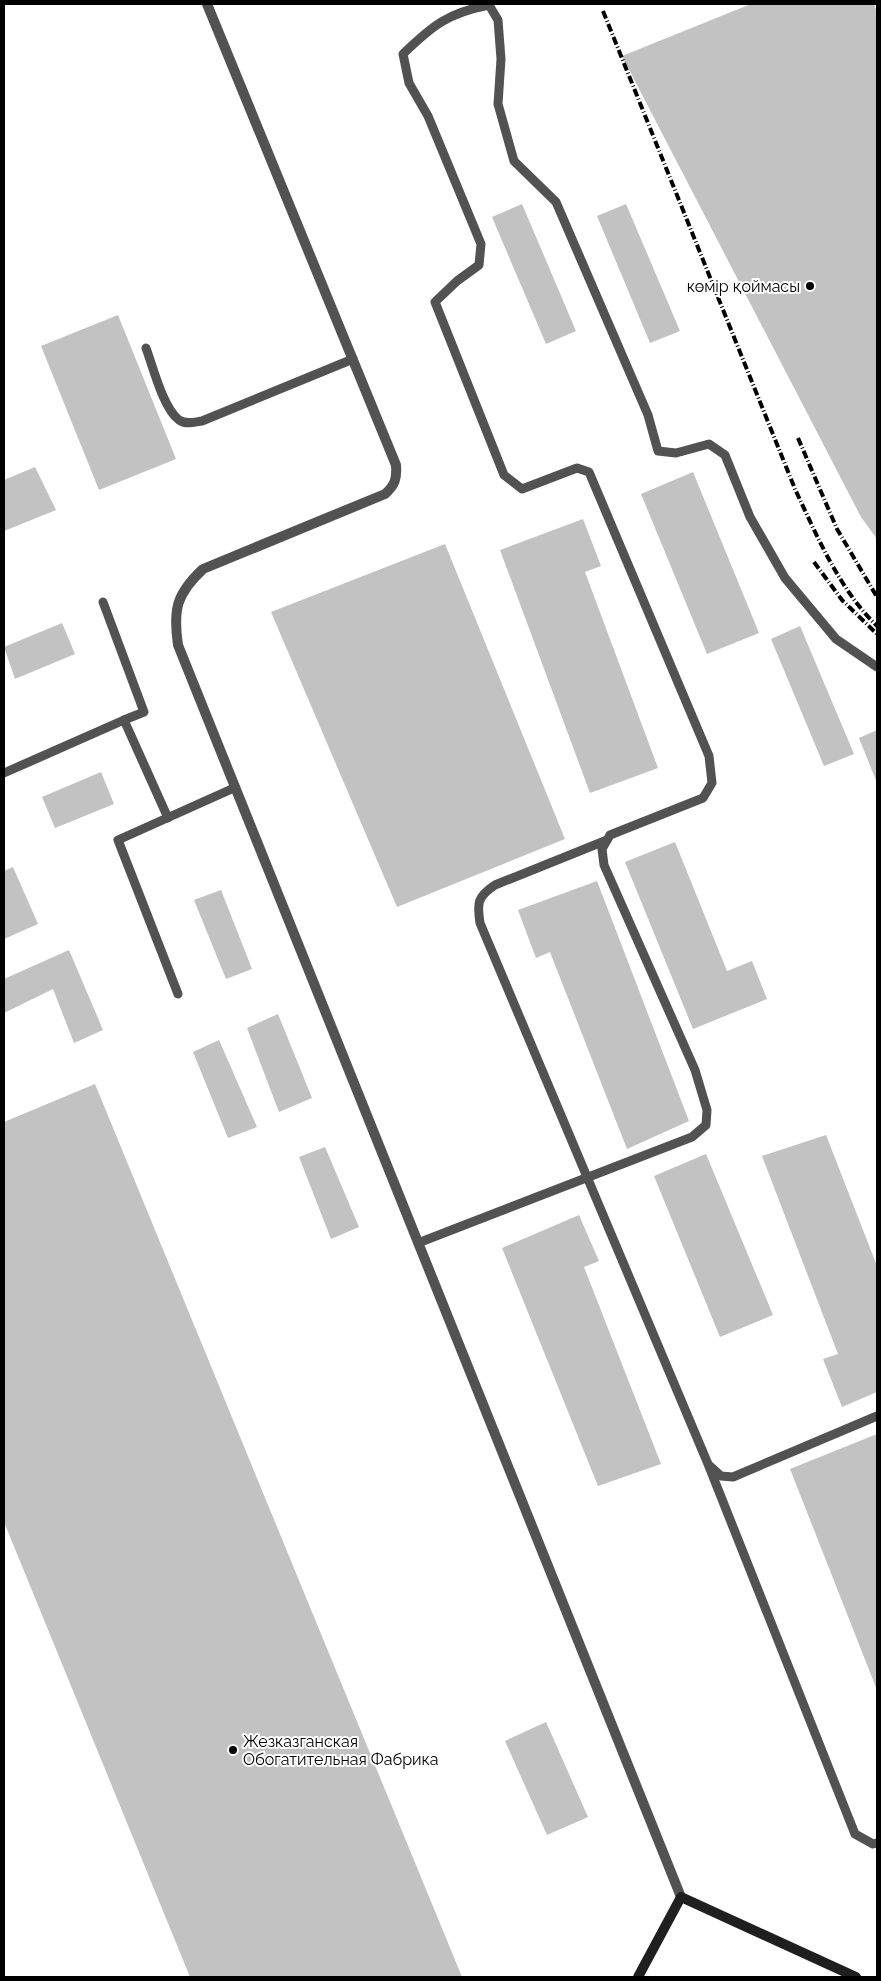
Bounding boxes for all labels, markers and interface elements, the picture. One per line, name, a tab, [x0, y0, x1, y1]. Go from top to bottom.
place label: көмір қоймасы	[687, 277, 800, 296]
marker: көмір қоймасы	[804, 280, 816, 292]
place label: Жезказганская Обогатительная Фабрика	[243, 1732, 439, 1769]
marker: Жезказганская Обогатительная Фабрика	[227, 1744, 239, 1756]

